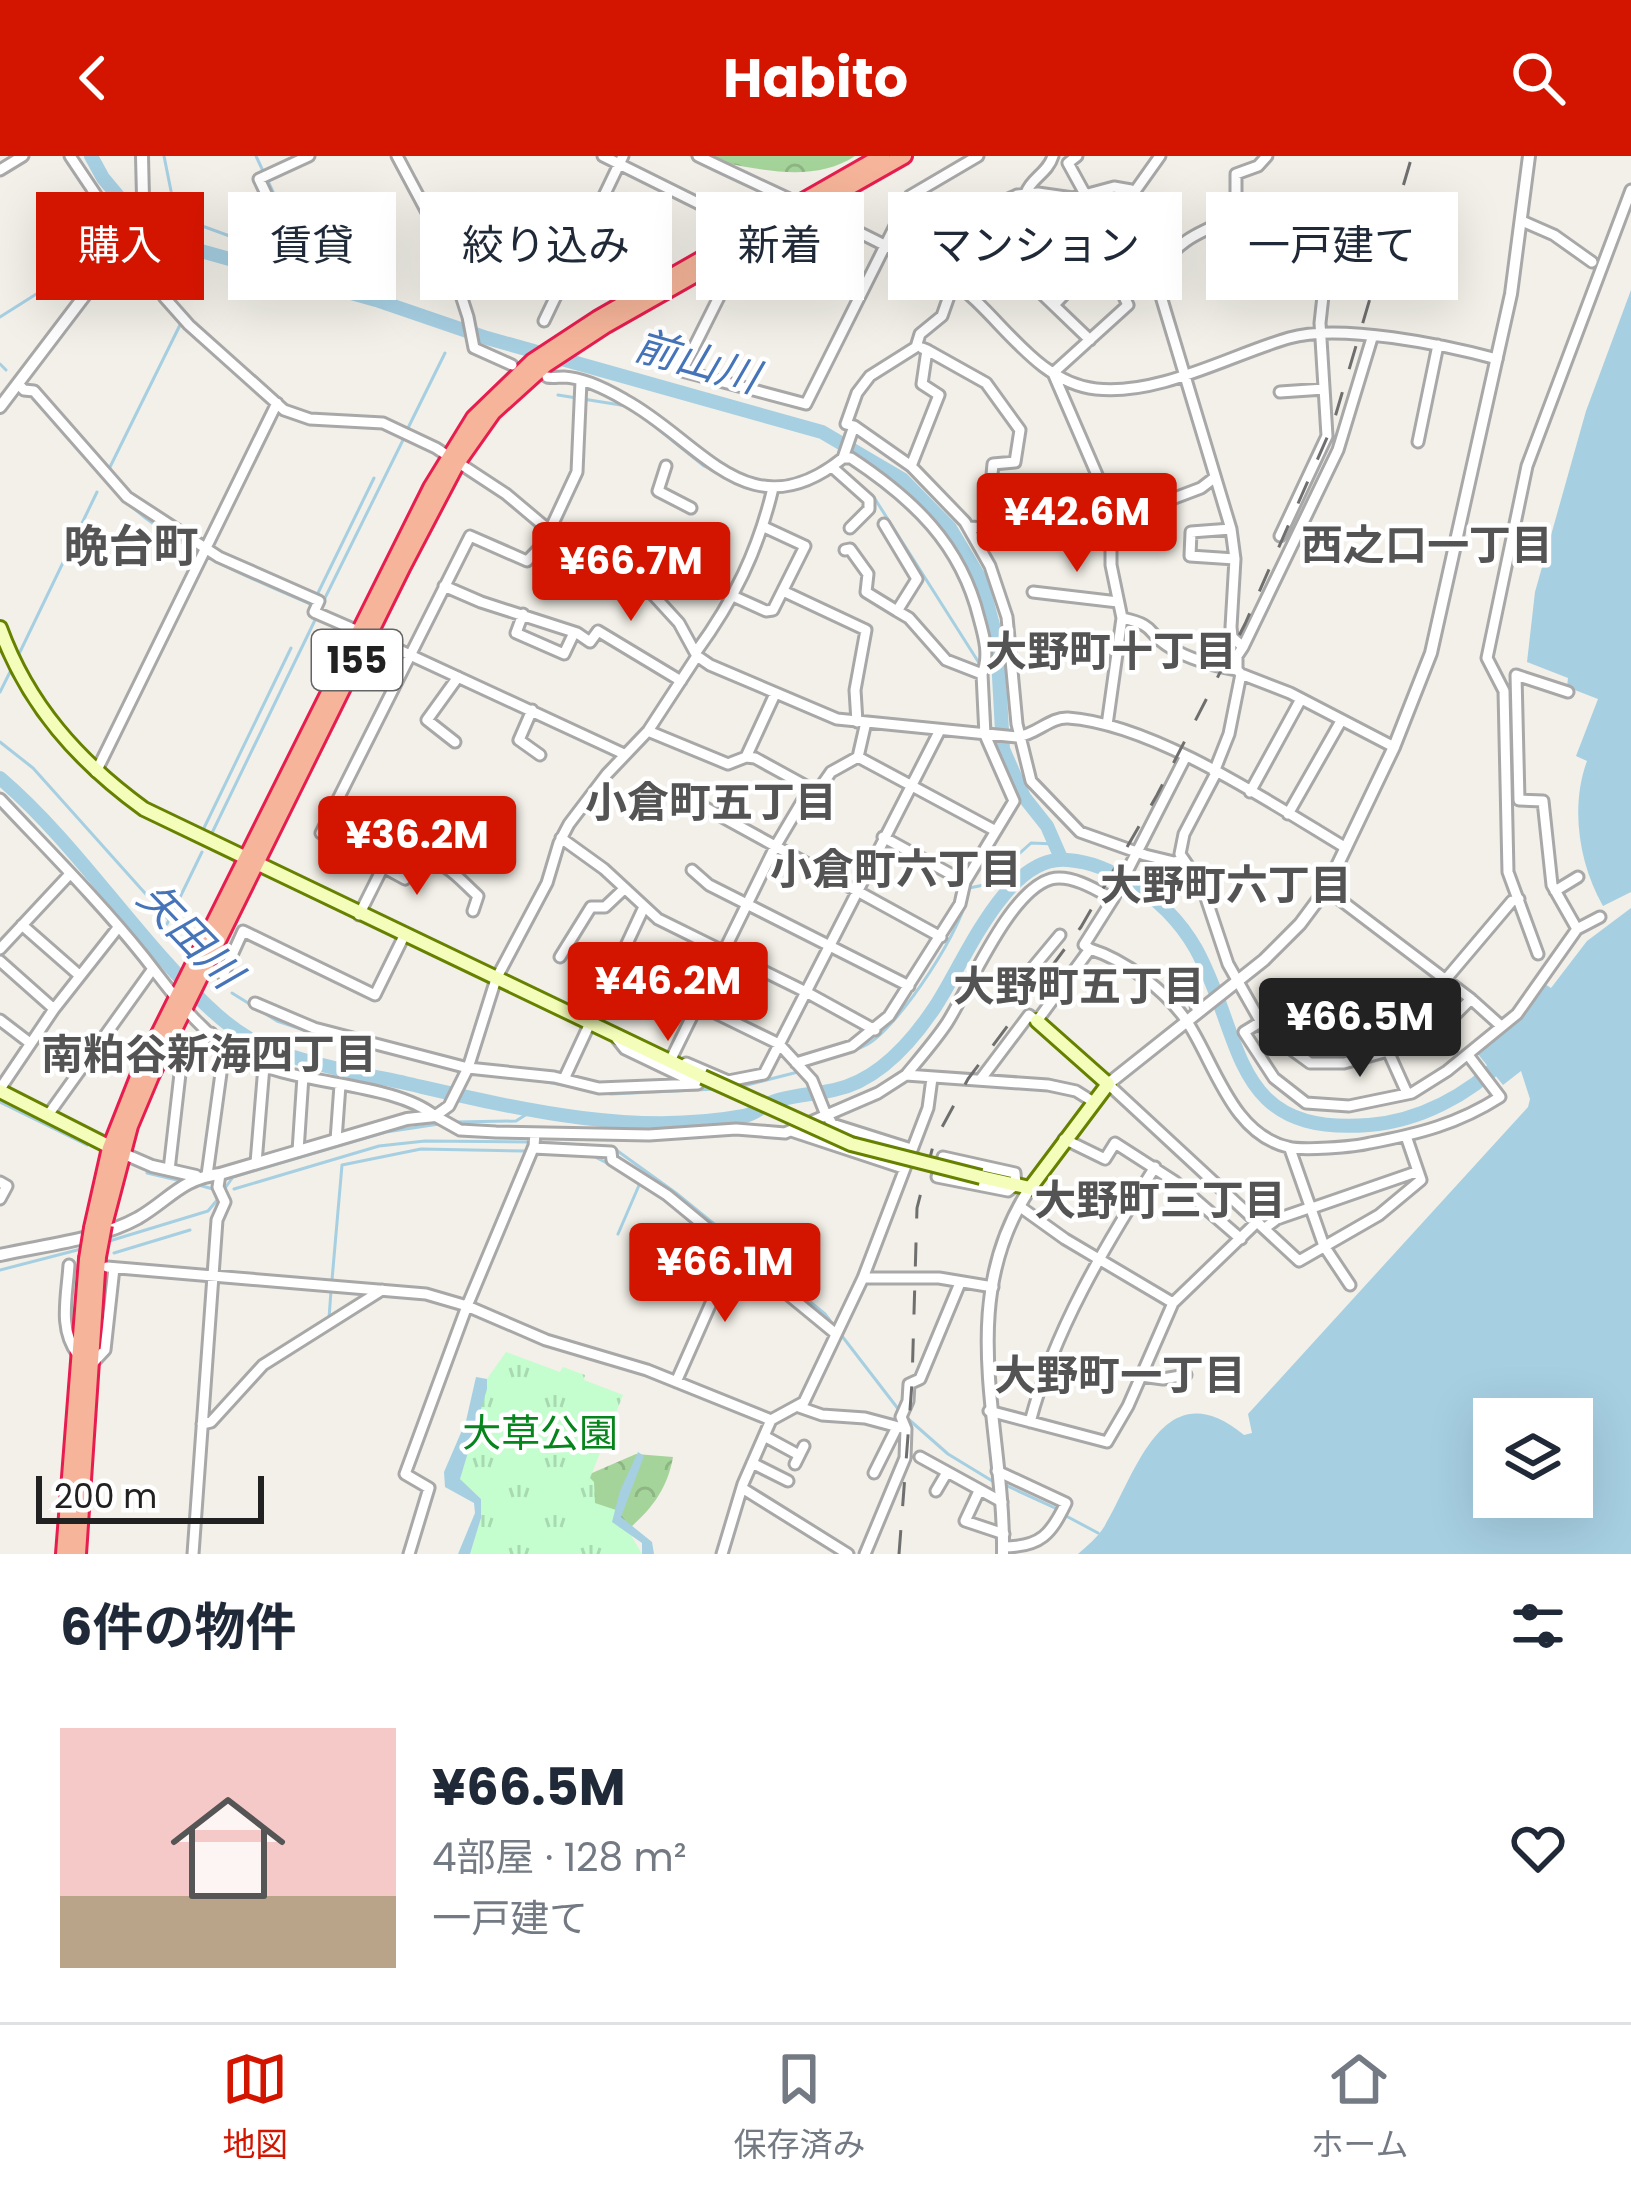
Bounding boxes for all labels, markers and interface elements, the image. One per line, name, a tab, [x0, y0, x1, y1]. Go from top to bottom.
text: Habito	[723, 40, 908, 116]
icon: back	[60, 45, 126, 111]
icon: search	[1505, 45, 1571, 111]
chip: 購入	[36, 192, 204, 300]
chip: 賃貸	[228, 192, 396, 300]
chip: 絞り込み	[420, 192, 672, 300]
chip: 新着	[696, 192, 864, 300]
chip: マンション	[888, 192, 1182, 300]
chip: 一戸建て	[1206, 192, 1458, 300]
water label: 前山川	[628, 316, 769, 408]
pin: ¥42.6M	[979, 473, 1175, 575]
text: ¥42.6M	[1004, 484, 1150, 539]
district label: 晩台町	[63, 515, 199, 578]
district label: 西之口一丁目	[1301, 516, 1553, 575]
pin: ¥66.7M	[533, 522, 729, 624]
text: ¥66.7M	[559, 533, 703, 588]
district label: 大野町十丁目	[985, 622, 1237, 681]
road number: 155	[312, 630, 402, 690]
district label: 小倉町五丁目	[585, 773, 837, 832]
pin: ¥36.2M	[319, 796, 515, 898]
text: ¥36.2M	[345, 807, 489, 862]
district label: 小倉町六丁目	[770, 840, 1022, 899]
district label: 大野町六丁目	[1100, 856, 1352, 915]
water label: 矢田川	[125, 870, 257, 1004]
pin: ¥46.2M	[570, 942, 766, 1044]
text: ¥46.2M	[595, 953, 741, 1008]
district label: 大野町五丁目	[953, 957, 1205, 1016]
pin: ¥66.5M	[1262, 978, 1458, 1080]
text: ¥66.5M	[1286, 989, 1434, 1044]
district label: 南粕谷新海四丁目	[41, 1025, 377, 1084]
district label: 大野町三丁目	[1034, 1171, 1286, 1230]
pin: ¥66.1M	[627, 1223, 823, 1325]
text: ¥66.1M	[656, 1234, 794, 1289]
district label: 大野町一丁目	[994, 1346, 1246, 1405]
map controls	[1473, 1398, 1593, 1518]
button: layers	[1473, 1398, 1593, 1518]
park label: 大草公園	[462, 1406, 618, 1461]
scale bar	[36, 1470, 264, 1523]
text: 200 m	[54, 1473, 157, 1520]
text: 6件の物件	[60, 1591, 297, 1663]
icon: filters	[1505, 1593, 1571, 1659]
text: ¥66.5M	[432, 1751, 626, 1823]
icon: home	[156, 1776, 300, 1920]
icon: heart	[1505, 1815, 1571, 1881]
text: 4部屋 · 128 m²	[432, 1830, 687, 1885]
text: 一戸建て	[432, 1891, 588, 1946]
tab: 地図	[222, 2046, 288, 2170]
tab: 保存済み	[733, 2046, 865, 2170]
tab: ホーム	[1310, 2046, 1408, 2170]

